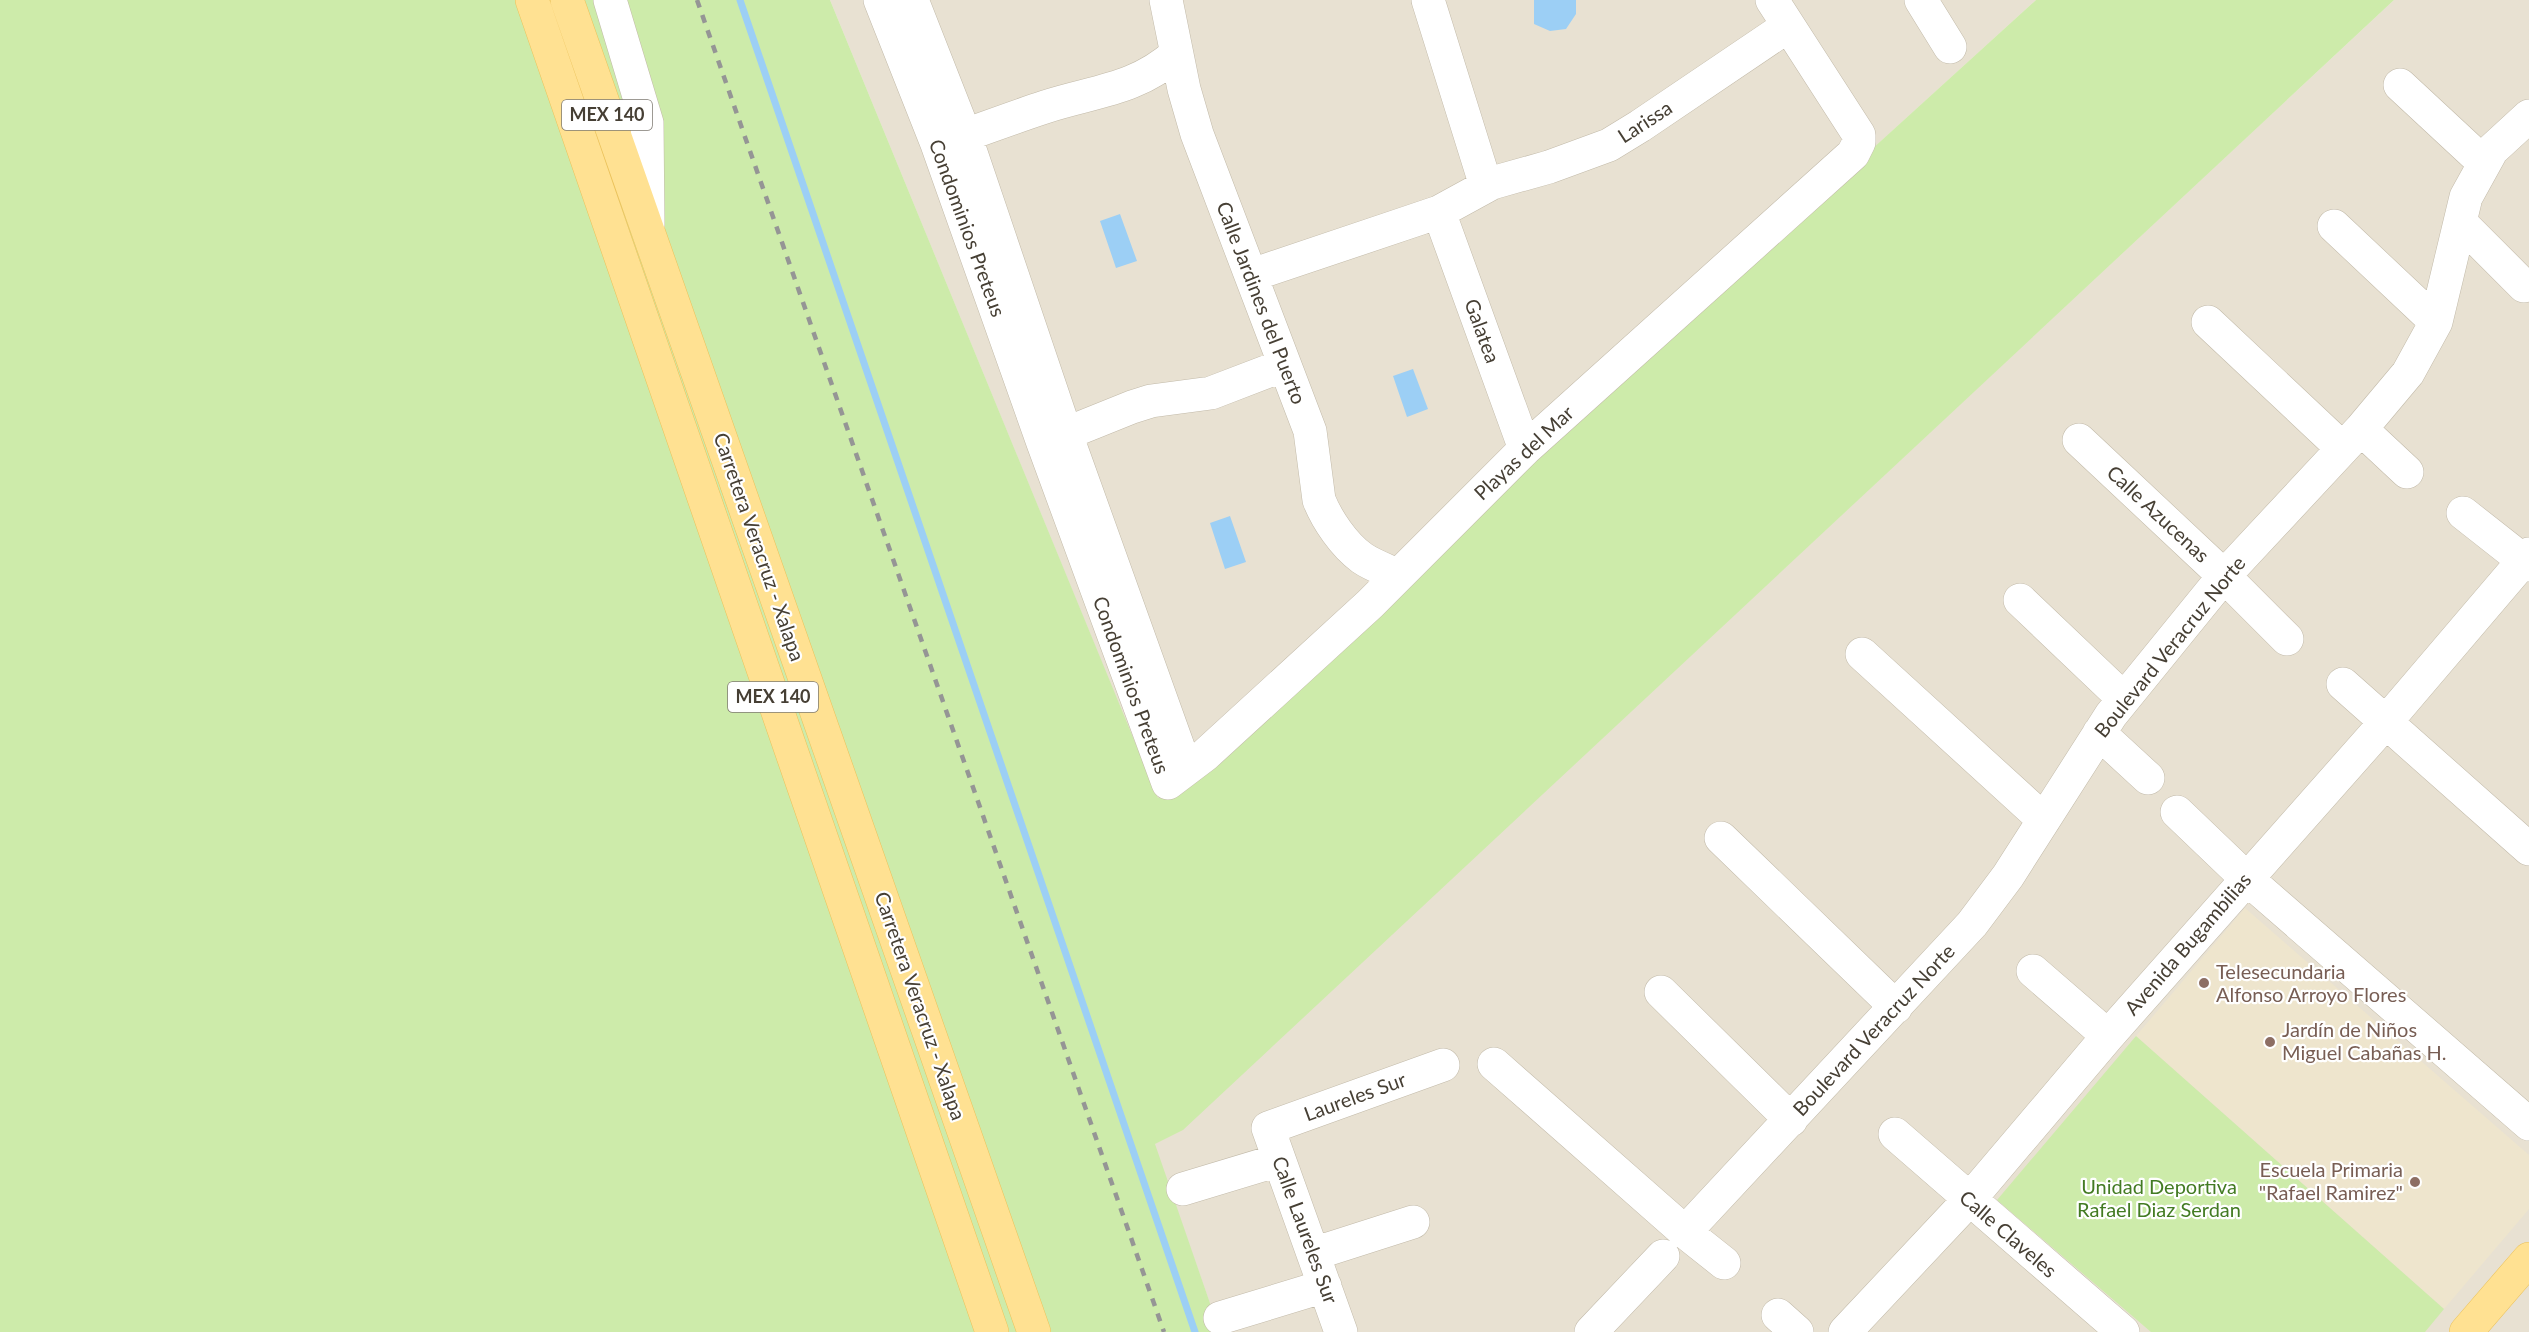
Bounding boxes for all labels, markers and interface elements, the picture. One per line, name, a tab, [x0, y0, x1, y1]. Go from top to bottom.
street label: Larissa	[1613, 95, 1676, 147]
road number: MEX 140	[562, 100, 652, 130]
street label: Condominios Preteus	[925, 136, 1011, 320]
street label: Calle Jardines del Puerto	[1212, 198, 1312, 407]
street label: Galatea	[1460, 295, 1506, 366]
street label: Playas del Mar	[1469, 400, 1579, 504]
street label: Carretera Veracruz - Xalapa	[710, 429, 810, 664]
street label: Calle Azucenas	[2103, 460, 2215, 567]
street label: Boulevard Veracruz Norte	[2089, 551, 2250, 742]
street label: Condominios Preteus	[1089, 593, 1175, 777]
road number: MEX 140	[728, 682, 818, 712]
street label: Avenida Bugambilias	[2119, 867, 2255, 1019]
street label: Carretera Veracruz - Xalapa	[871, 888, 971, 1123]
street label: Boulevard Veracruz Norte	[1787, 939, 1959, 1120]
place label: Telesecundaria Alfonso Arroyo Flores	[2216, 959, 2406, 1006]
marker: Telesecundaria Alfonso Arroyo Flores	[2197, 976, 2211, 990]
place label: Jardín de Niños Miguel Cabañas H.	[2282, 1017, 2446, 1064]
marker: Jardín de Niños Miguel Cabañas H.	[2263, 1035, 2277, 1049]
street label: Laureles Sur	[1300, 1066, 1410, 1126]
street label: Calle Laureles Sur	[1268, 1153, 1344, 1307]
place label: Escuela Primaria "Rafael Ramirez"	[2259, 1157, 2403, 1204]
park label: Unidad Deportiva Rafael Diaz Serdan	[2077, 1174, 2241, 1221]
marker: Escuela Primaria "Rafael Ramirez"	[2408, 1175, 2422, 1189]
street label: Calle Claveles	[1955, 1185, 2062, 1282]

